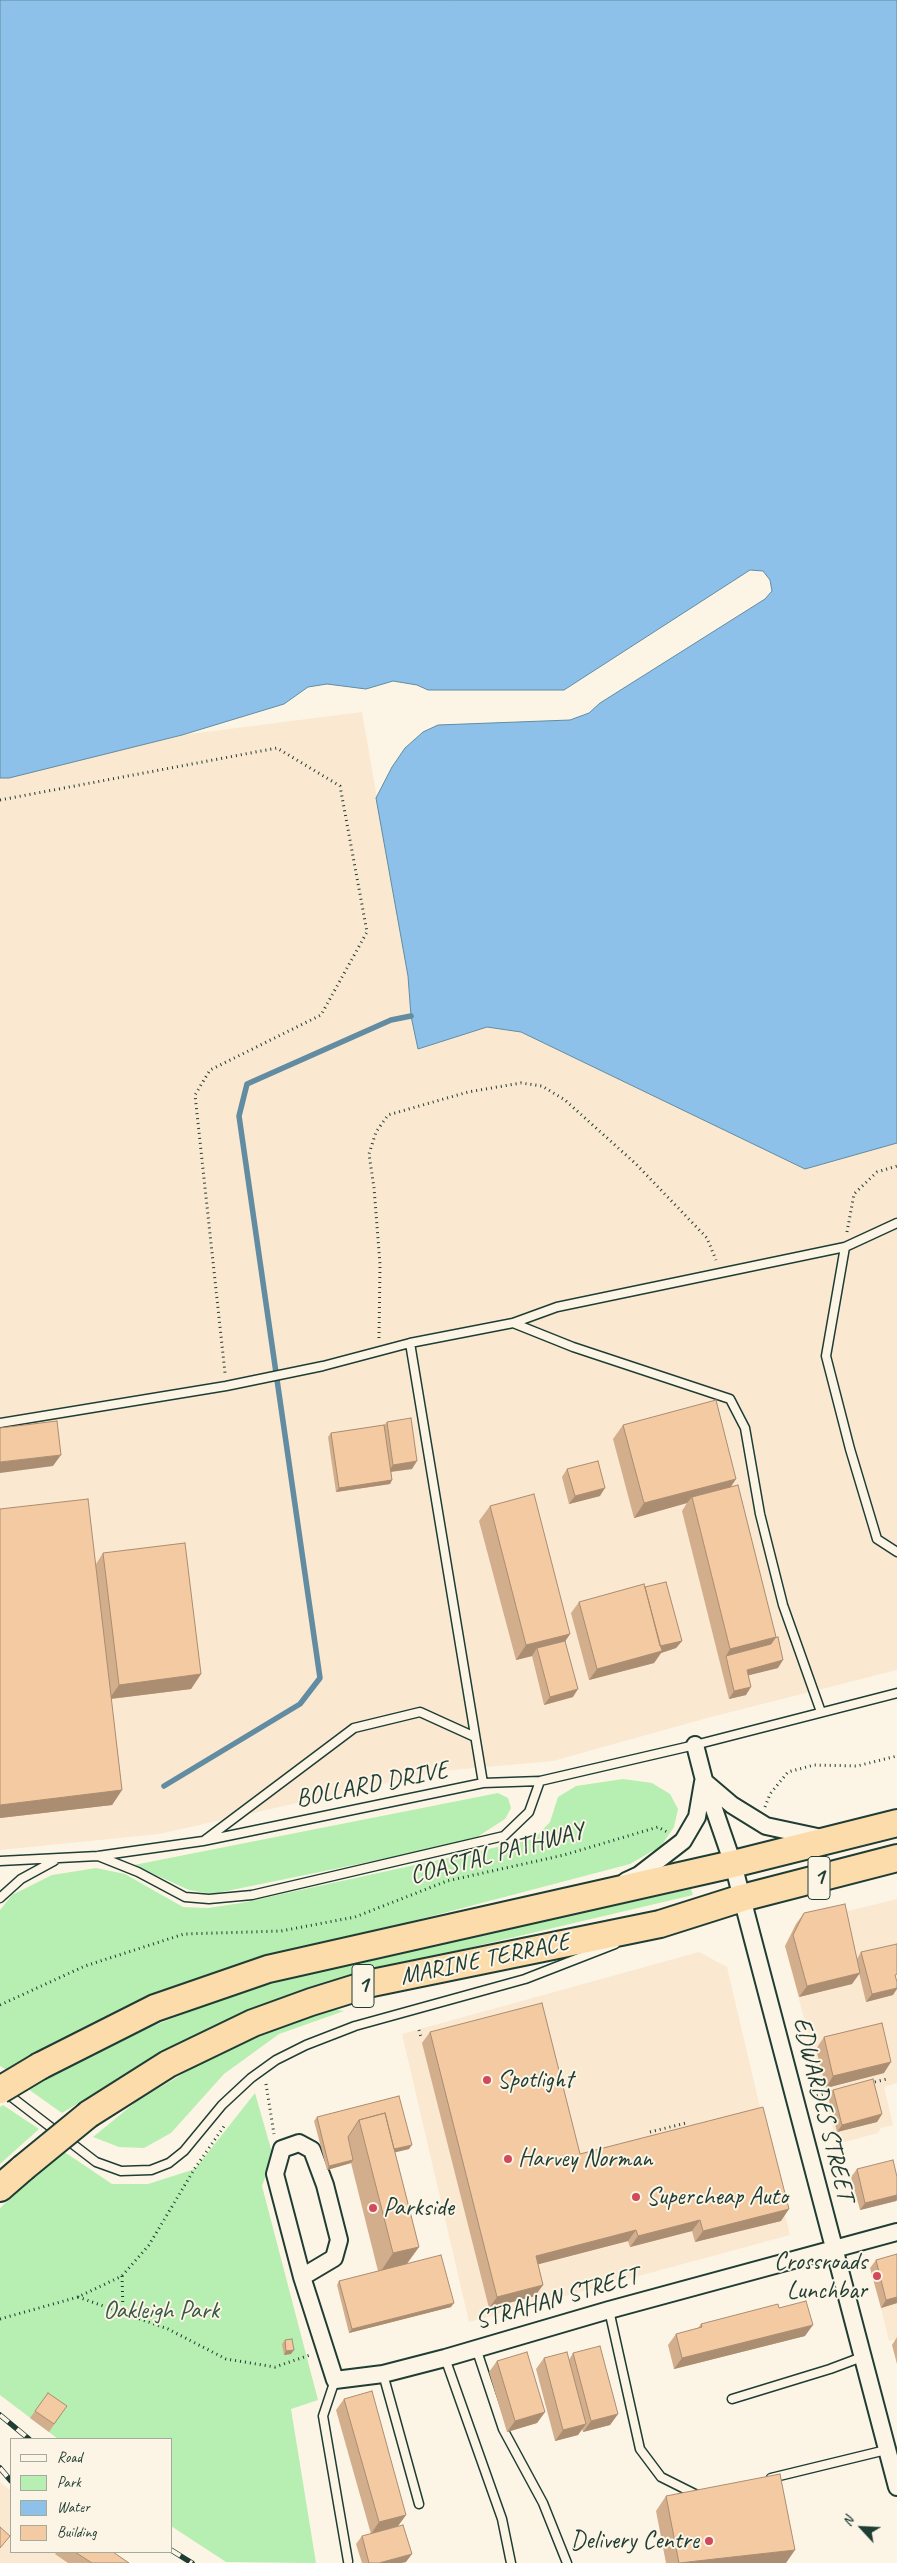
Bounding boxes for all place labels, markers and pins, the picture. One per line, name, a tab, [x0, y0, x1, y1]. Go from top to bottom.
place label: Spotlight	[497, 2065, 573, 2095]
marker: Spotlight	[481, 2074, 493, 2086]
place label: Harvey Norman	[518, 2144, 652, 2174]
marker: Harvey Norman	[502, 2153, 514, 2165]
place label: Supercheap Auto	[646, 2182, 788, 2212]
marker: Supercheap Auto	[630, 2191, 642, 2203]
place label: Parkside	[383, 2193, 454, 2223]
marker: Parkside	[367, 2202, 379, 2214]
place label: Crossroads Lunchbar	[774, 2247, 867, 2306]
marker: Crossroads Lunchbar	[871, 2270, 883, 2282]
place label: Delivery Centre	[570, 2526, 699, 2556]
marker: Delivery Centre	[703, 2535, 715, 2547]

